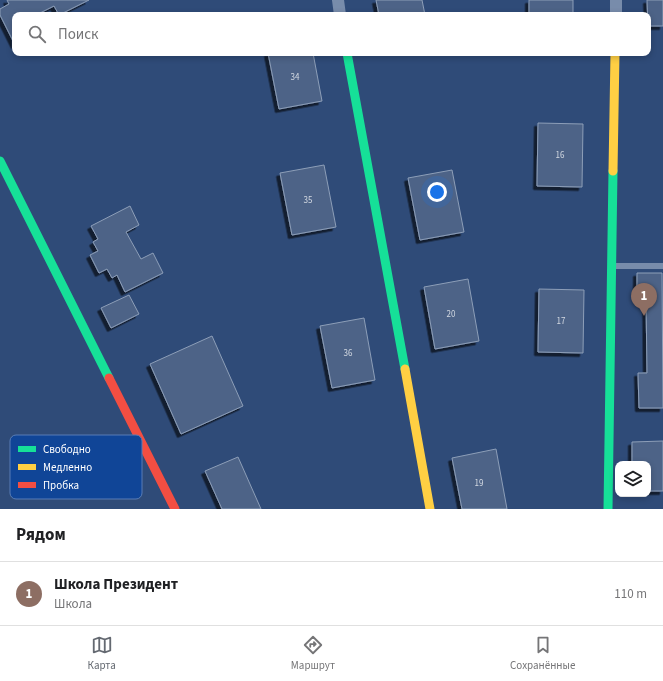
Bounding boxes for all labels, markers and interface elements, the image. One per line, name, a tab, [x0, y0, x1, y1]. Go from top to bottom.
search box	[12, 12, 651, 56]
icon: search	[26, 23, 48, 45]
text: Поиск	[58, 24, 99, 45]
house number: 34	[291, 71, 300, 84]
house number: 16	[556, 149, 565, 162]
your location	[427, 182, 447, 202]
house number: 35	[304, 194, 313, 207]
pin: 1	[631, 283, 657, 316]
house number: 20	[447, 308, 456, 321]
house number: 17	[557, 315, 566, 328]
house number: 36	[344, 347, 353, 360]
legend	[10, 435, 142, 499]
text: Свободно	[43, 442, 91, 457]
text: Медленно	[43, 460, 92, 475]
map controls	[615, 461, 651, 497]
button: layers	[615, 461, 651, 497]
house number: 19	[475, 477, 484, 490]
text: Пробка	[43, 478, 79, 493]
text: Рядом	[16, 523, 66, 547]
text: Школа Президент	[54, 574, 178, 595]
text: 1	[26, 585, 32, 603]
text: 110 m	[614, 585, 647, 603]
text: Школа	[54, 595, 92, 613]
tab: Карта	[88, 634, 116, 673]
tab: Маршрут	[291, 634, 335, 673]
tab: Сохранённые	[510, 634, 575, 673]

